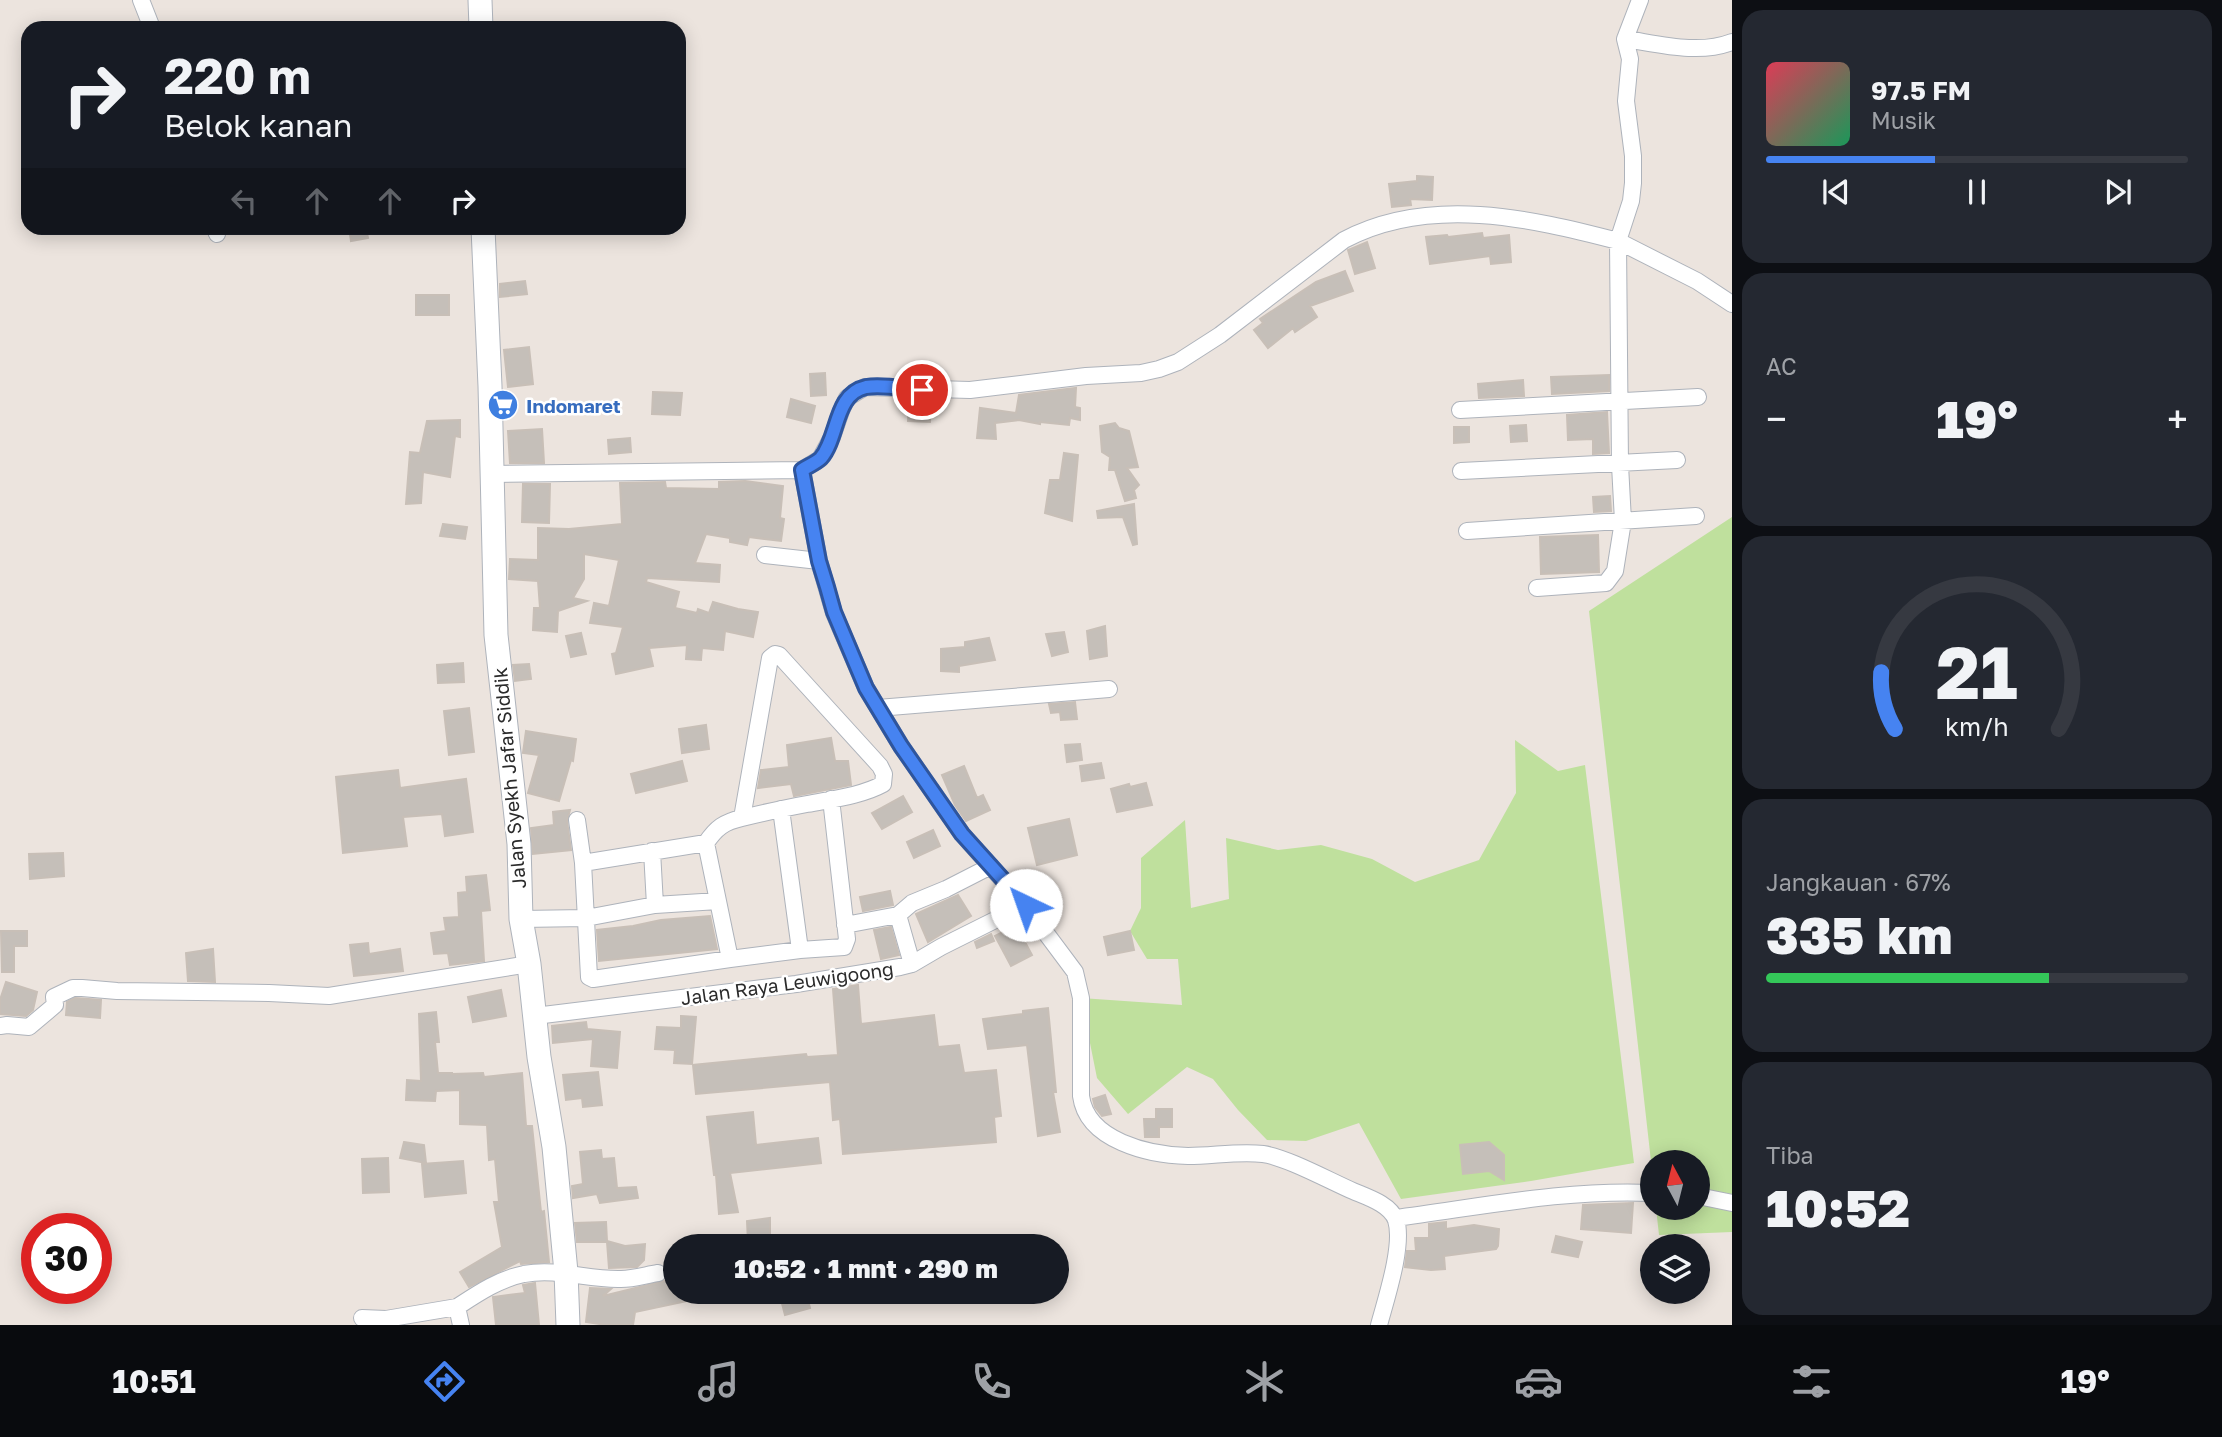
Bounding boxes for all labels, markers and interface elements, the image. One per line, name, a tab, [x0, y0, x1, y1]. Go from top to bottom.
text: 220 m	[164, 46, 311, 105]
icon: right	[49, 49, 140, 140]
text: 97.5 FM	[1871, 75, 1971, 106]
text: Belok kanan	[164, 106, 352, 144]
text: Musik	[1871, 106, 1936, 134]
icon: previous	[1817, 173, 1855, 211]
icon: pause	[1958, 173, 1996, 211]
icon: next	[2099, 173, 2137, 211]
icon: left	[225, 182, 263, 220]
icon: ahead	[298, 182, 336, 220]
icon: ahead	[371, 182, 409, 220]
icon: right	[444, 182, 482, 220]
text: AC	[1766, 352, 1797, 380]
pin	[892, 360, 952, 420]
icon: arrive	[903, 371, 941, 409]
text: 19°	[1936, 387, 2018, 449]
supermarket icon: Indomaret	[486, 388, 520, 422]
place label: Indomaret	[526, 394, 621, 417]
text: −	[1766, 396, 1787, 441]
text: +	[2167, 396, 2188, 441]
text: 21	[1936, 628, 2018, 715]
street label: Jalan Syekh Jafar Siddik	[488, 666, 530, 890]
text: km/h	[1945, 710, 2009, 741]
position arrow	[989, 868, 1063, 942]
text: Jangkauan · 67%	[1766, 868, 1951, 896]
text: 335 km	[1766, 903, 1953, 965]
street label: Jalan Raya Leuwigoong	[679, 957, 895, 1009]
text: Tiba	[1766, 1141, 1814, 1169]
north arrow	[1640, 1150, 1710, 1220]
map controls	[1640, 1150, 1710, 1304]
text: 10:52	[1766, 1176, 1910, 1238]
speed limit sign: 30	[21, 1213, 112, 1304]
button: layers	[1640, 1234, 1710, 1304]
text: 10:52 · 1 mnt · 290 m	[734, 1253, 998, 1284]
icon: directions	[420, 1357, 469, 1406]
icon: music	[694, 1357, 743, 1406]
icon: phone	[967, 1357, 1016, 1406]
icon: climate	[1240, 1357, 1289, 1406]
icon: car	[1514, 1357, 1563, 1406]
icon: filters	[1787, 1357, 1836, 1406]
text: 10:51	[112, 1362, 196, 1400]
text: 19°	[2060, 1362, 2110, 1400]

